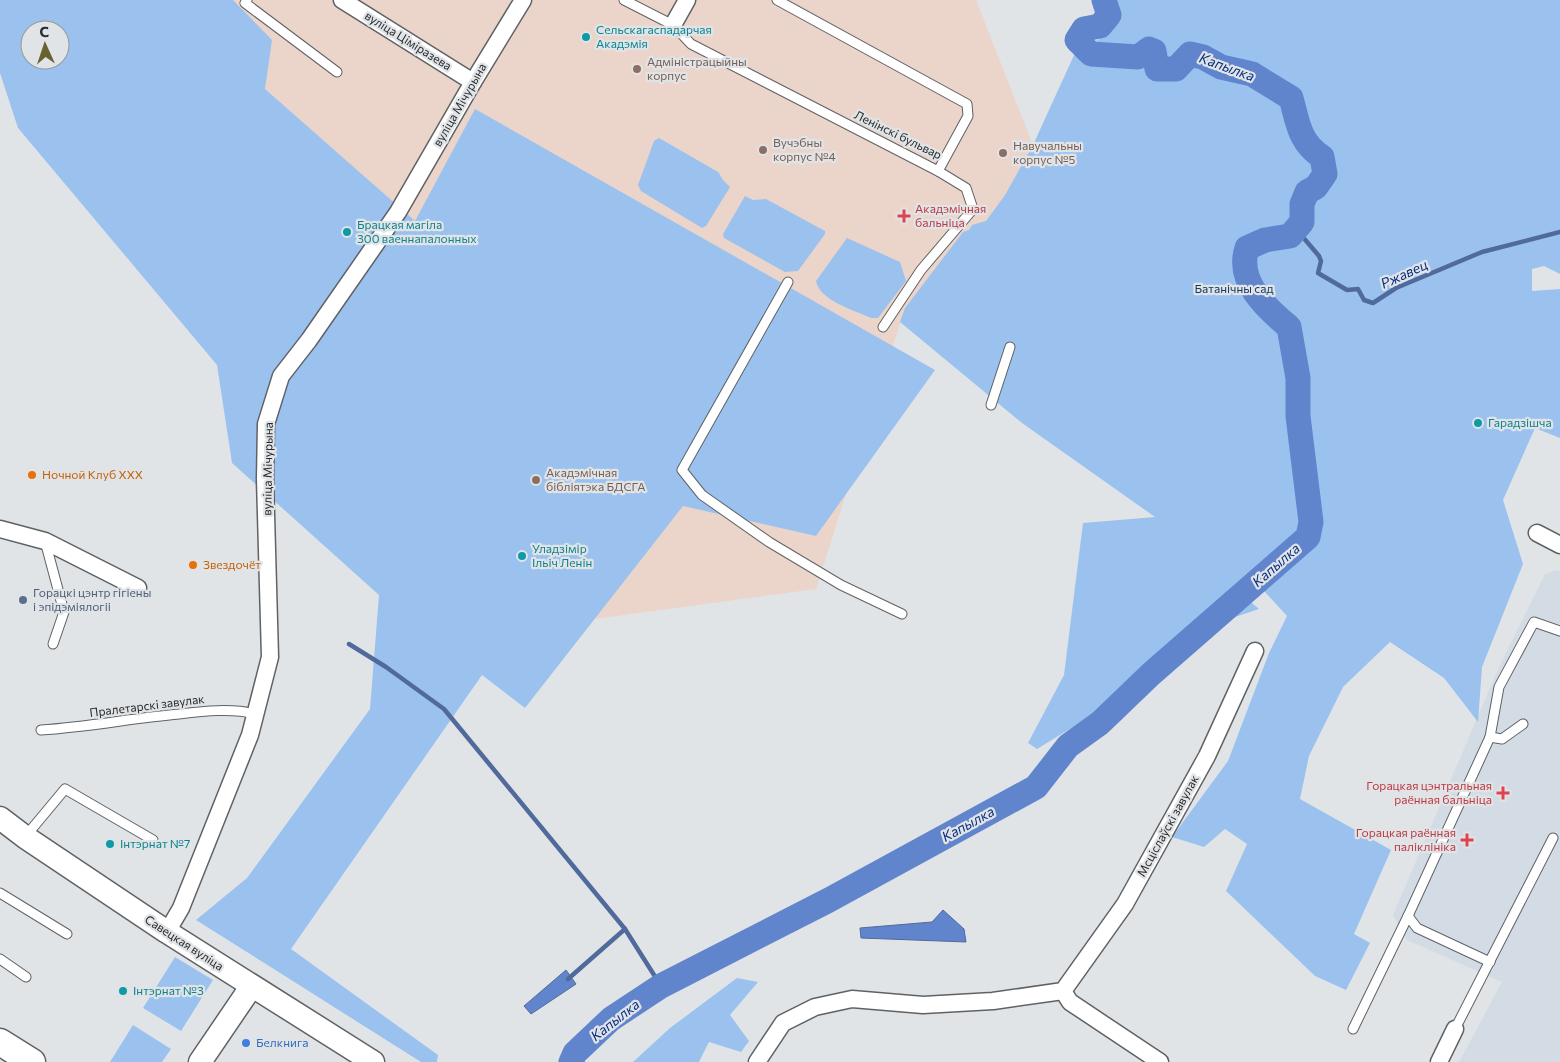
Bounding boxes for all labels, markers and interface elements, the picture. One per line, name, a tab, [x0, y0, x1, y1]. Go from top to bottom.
street label: вуліца Ціміразева	[363, 8, 454, 72]
north arrow	[20, 20, 70, 70]
place label: Сельскагаспадарчая Акадэмія	[596, 22, 712, 50]
text: С	[39, 23, 50, 40]
marker: Сельскагаспадарчая Акадэмія	[580, 31, 592, 43]
water label: Капылка	[1197, 49, 1257, 84]
place label: Адміністрацыйны корпус	[647, 54, 747, 82]
street label: вуліца Мічурына	[430, 60, 489, 149]
marker: Адміністрацыйны корпус	[631, 63, 643, 75]
street label: Ленінскі бульвар	[852, 107, 944, 161]
place label: Вучэбны корпус №4	[773, 135, 836, 163]
place label: Навучальны корпус №5	[1013, 138, 1082, 166]
marker: Вучэбны корпус №4	[757, 144, 769, 156]
marker: Навучальны корпус №5	[997, 147, 1009, 159]
place label: Акадэмічная бальніца	[915, 201, 986, 229]
marker: Акадэмічная бальніца	[897, 209, 911, 223]
place label: Брацкая магіла 300 ваеннапалонных	[357, 217, 477, 245]
marker: Брацкая магіла 300 ваеннапалонных	[341, 226, 353, 238]
water label: Ржавец	[1378, 255, 1430, 292]
park label: Батанічны сад	[1195, 281, 1273, 295]
place label: Гарадзішча	[1488, 415, 1552, 429]
marker: Гарадзішча	[1472, 417, 1484, 429]
street label: вуліца Мічурына	[259, 422, 275, 516]
place label: Акадэмічная бібліятэка БДСГА	[546, 465, 646, 493]
place label: Ночной Клуб ХХХ	[42, 467, 143, 481]
marker: Ночной Клуб ХХХ	[26, 469, 38, 481]
marker: Акадэмічная бібліятэка БДСГА	[530, 474, 542, 486]
water label: Капылка	[1248, 539, 1303, 590]
place label: Уладзімір Ільіч Ленін	[532, 541, 592, 569]
marker: Уладзімір Ільіч Ленін	[516, 550, 528, 562]
place label: Звездочёт	[203, 557, 261, 571]
marker: Звездочёт	[187, 559, 199, 571]
place label: Горацкі цэнтр гігіены і эпідэміялогіі	[33, 585, 151, 613]
marker: Горацкі цэнтр гігіены і эпідэміялогіі	[17, 594, 29, 606]
street label: Пралетарскі завулак	[89, 691, 206, 719]
street label: Мсціслаўскі завулак	[1133, 772, 1201, 879]
place label: Горацкая цэнтральная раённая бальніца	[1366, 778, 1492, 806]
marker: Горацкая цэнтральная раённая бальніца	[1496, 786, 1510, 800]
water label: Капылка	[938, 802, 997, 845]
place label: Горацкая раённая паліклініка	[1356, 825, 1456, 853]
marker: Горацкая раённая паліклініка	[1460, 833, 1474, 847]
place label: Інтэрнат №7	[120, 836, 190, 850]
marker: Інтэрнат №7	[104, 838, 116, 850]
street label: Савецкая вуліца	[143, 912, 226, 973]
place label: Інтэрнат №3	[133, 983, 204, 997]
marker: Інтэрнат №3	[117, 985, 129, 997]
water label: Капылка	[587, 995, 643, 1044]
place label: Белкнига	[256, 1035, 308, 1049]
marker: Белкнига	[240, 1037, 252, 1049]

